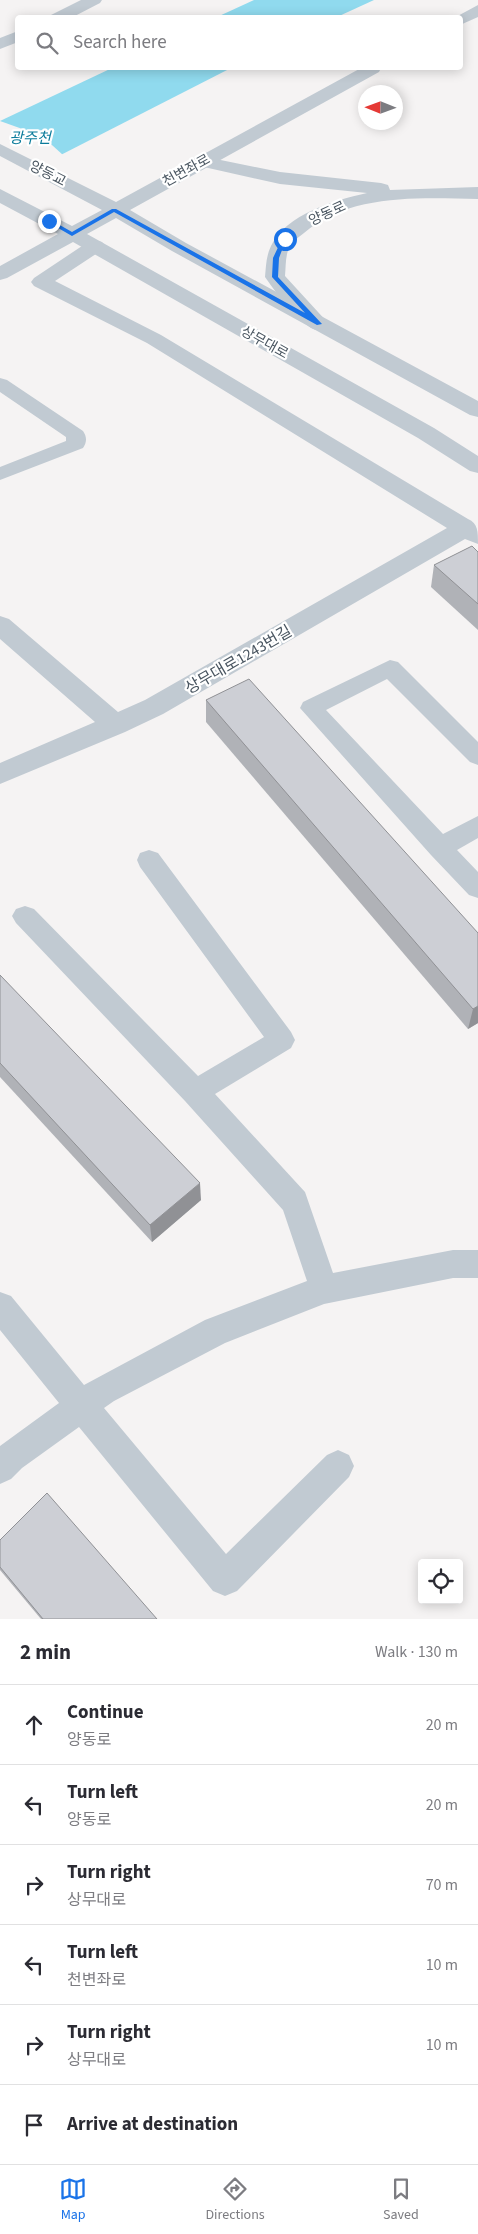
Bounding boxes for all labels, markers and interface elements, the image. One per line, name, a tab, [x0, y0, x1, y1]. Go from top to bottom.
search box	[15, 15, 463, 70]
icon: search	[33, 29, 61, 57]
text: Search here	[73, 29, 167, 56]
north arrow	[358, 85, 403, 130]
water label: 광주천	[9, 128, 53, 149]
street label: 천변좌로	[159, 150, 214, 192]
street label: 양동교	[26, 156, 69, 192]
street label: 양동로	[306, 197, 349, 231]
route end	[38, 210, 61, 233]
route start	[274, 228, 297, 251]
street label: 상무대로	[237, 322, 292, 364]
street label: 상무대로1243번길	[181, 620, 296, 699]
map controls	[418, 1559, 463, 1604]
button: locate	[418, 1559, 463, 1604]
text: 2 min	[20, 1637, 71, 1667]
text: Walk · 130 m	[375, 1641, 458, 1663]
text: Continue	[67, 1699, 144, 1726]
icon: ahead	[20, 1711, 48, 1739]
text: 20 m	[426, 1714, 458, 1736]
text: 양동로	[67, 1729, 111, 1751]
text: Turn left	[67, 1779, 138, 1806]
icon: left	[20, 1791, 48, 1819]
text: 20 m	[426, 1794, 458, 1816]
text: 양동로	[67, 1809, 111, 1831]
text: Turn right	[67, 1859, 151, 1886]
icon: right	[20, 1871, 48, 1899]
text: 70 m	[426, 1874, 458, 1896]
text: 상무대로	[67, 1889, 126, 1911]
text: Turn left	[67, 1939, 138, 1966]
icon: left	[20, 1951, 48, 1979]
text: 10 m	[426, 1954, 458, 1976]
text: 천변좌로	[67, 1969, 126, 1991]
text: Turn right	[67, 2019, 151, 2046]
icon: right	[20, 2031, 48, 2059]
text: 10 m	[426, 2034, 458, 2056]
text: 상무대로	[67, 2049, 126, 2071]
icon: arrive	[20, 2111, 48, 2139]
text: Arrive at destination	[67, 2111, 238, 2138]
tab: Map	[59, 2175, 87, 2225]
tab: Directions	[205, 2175, 265, 2225]
tab: Saved	[383, 2175, 419, 2225]

